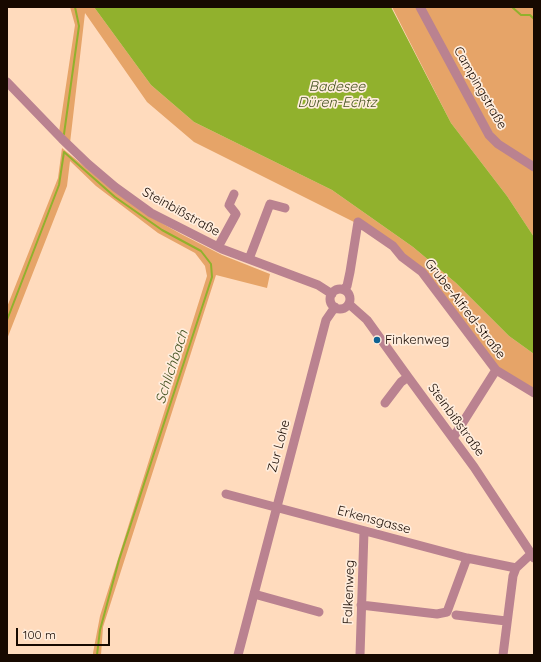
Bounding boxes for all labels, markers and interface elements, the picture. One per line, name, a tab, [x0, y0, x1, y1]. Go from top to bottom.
street label: Campingstraße	[450, 44, 510, 132]
water label: Badesee Düren-Echtz	[297, 79, 377, 112]
street label: Steinbißstraße	[139, 184, 223, 240]
street label: Grube-Alfred-Straße	[421, 256, 509, 362]
water label: Schlichbach	[152, 328, 192, 406]
place label: Finkenweg	[385, 332, 449, 348]
marker: Finkenweg	[372, 335, 382, 345]
street label: Steinbißstraße	[424, 381, 488, 459]
street label: Zur Lohe	[265, 418, 293, 474]
street label: Erkensgasse	[336, 503, 412, 537]
street label: Falkenweg	[340, 559, 358, 625]
scale bar	[18, 620, 112, 646]
text: 100 m	[23, 627, 56, 642]

